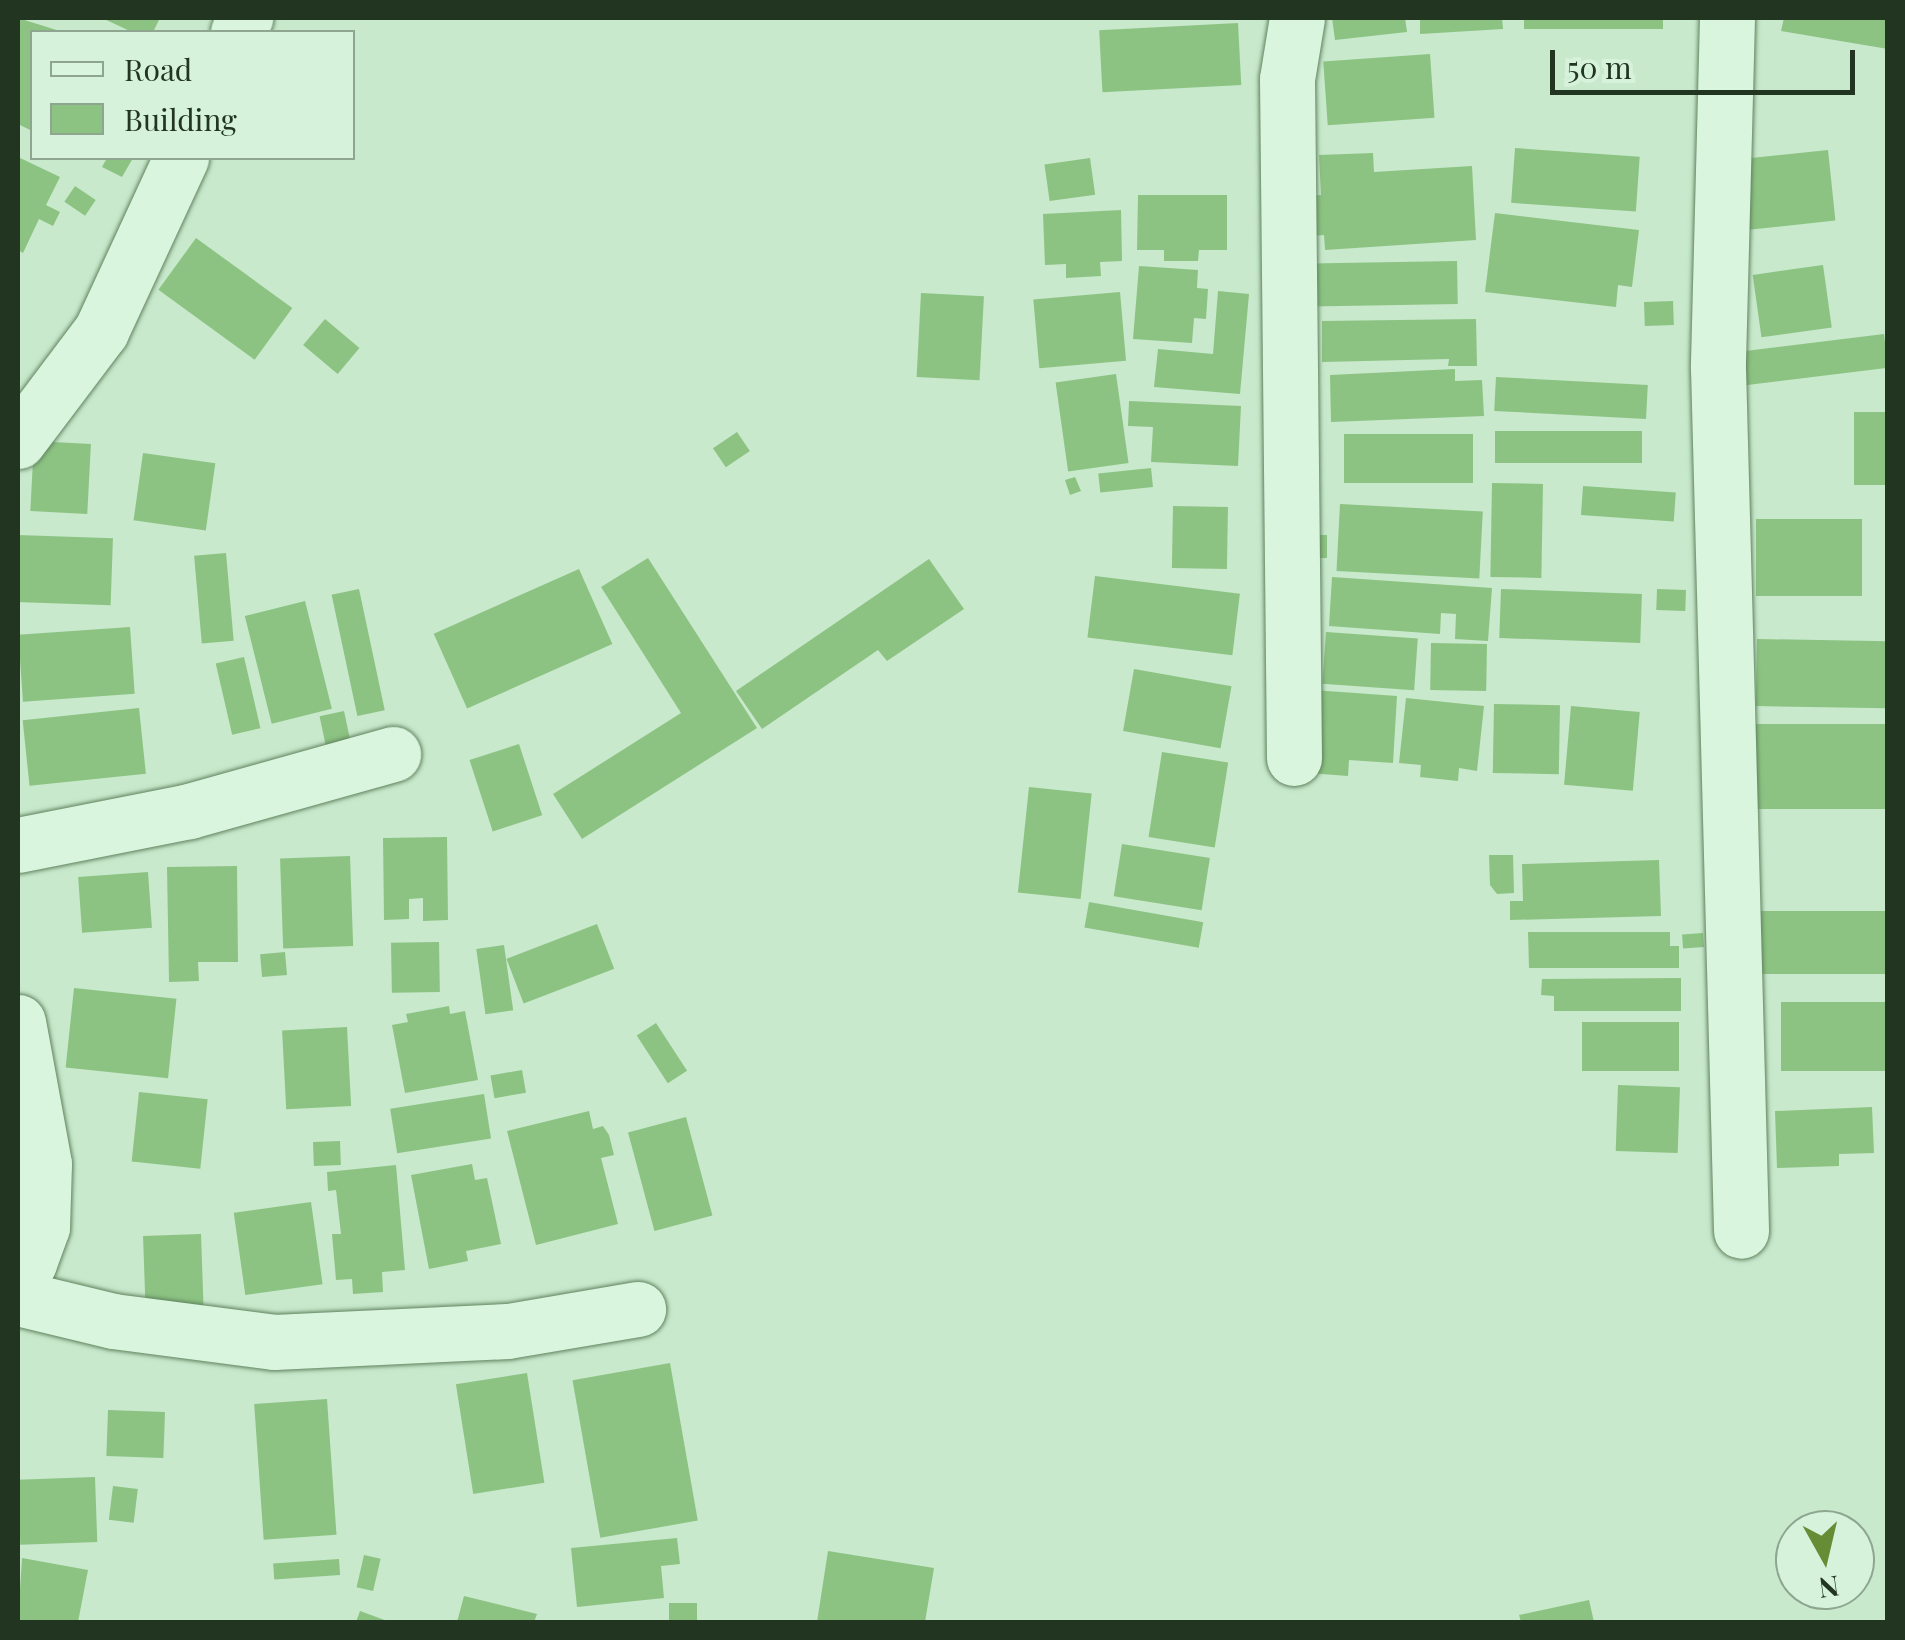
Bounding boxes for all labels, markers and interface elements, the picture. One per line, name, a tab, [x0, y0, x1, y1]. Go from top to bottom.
legend	[30, 30, 355, 160]
scale bar	[1555, 30, 1860, 92]
text: 50 m	[1567, 47, 1632, 87]
text: Road	[124, 49, 192, 89]
text: Building	[124, 99, 237, 139]
north arrow	[1775, 1510, 1875, 1610]
text: N	[1816, 1568, 1842, 1608]

